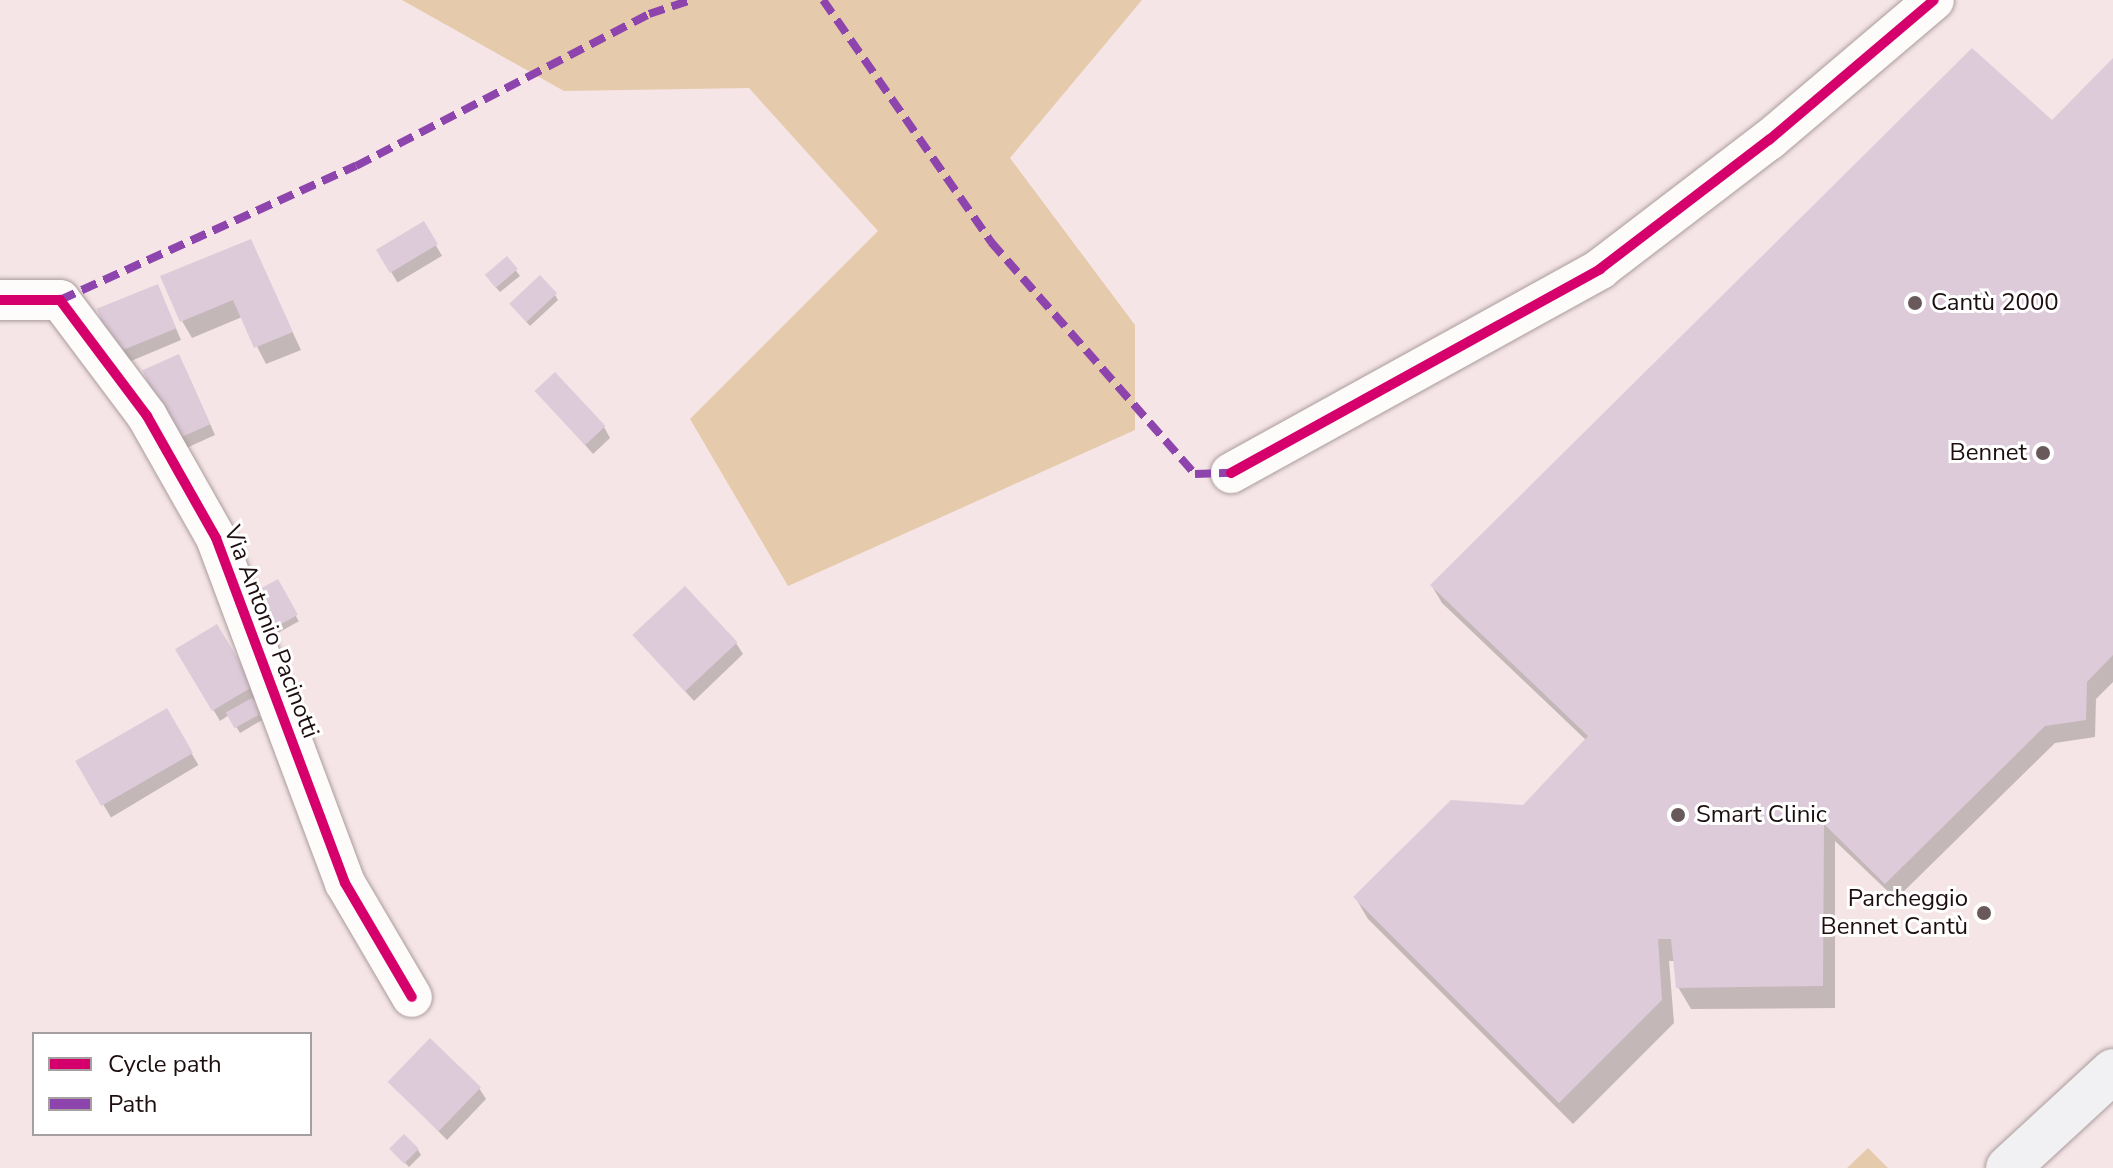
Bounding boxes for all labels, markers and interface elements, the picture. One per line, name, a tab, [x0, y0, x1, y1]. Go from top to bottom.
place label: Cantù 2000	[1931, 289, 2059, 317]
marker: Cantù 2000	[1906, 294, 1924, 312]
place label: Bennet	[1950, 439, 2027, 467]
marker: Bennet	[2034, 444, 2052, 462]
street label: Via Antonio Pacinotti	[217, 522, 325, 742]
place label: Smart Clinic	[1696, 801, 1827, 829]
marker: Smart Clinic	[1667, 804, 1689, 826]
place label: Parcheggio Bennet Cantù	[1820, 885, 1968, 941]
marker: Parcheggio Bennet Cantù	[1975, 904, 1993, 922]
legend	[32, 1032, 312, 1136]
text: Cycle path	[108, 1048, 222, 1080]
text: Path	[108, 1088, 157, 1120]

